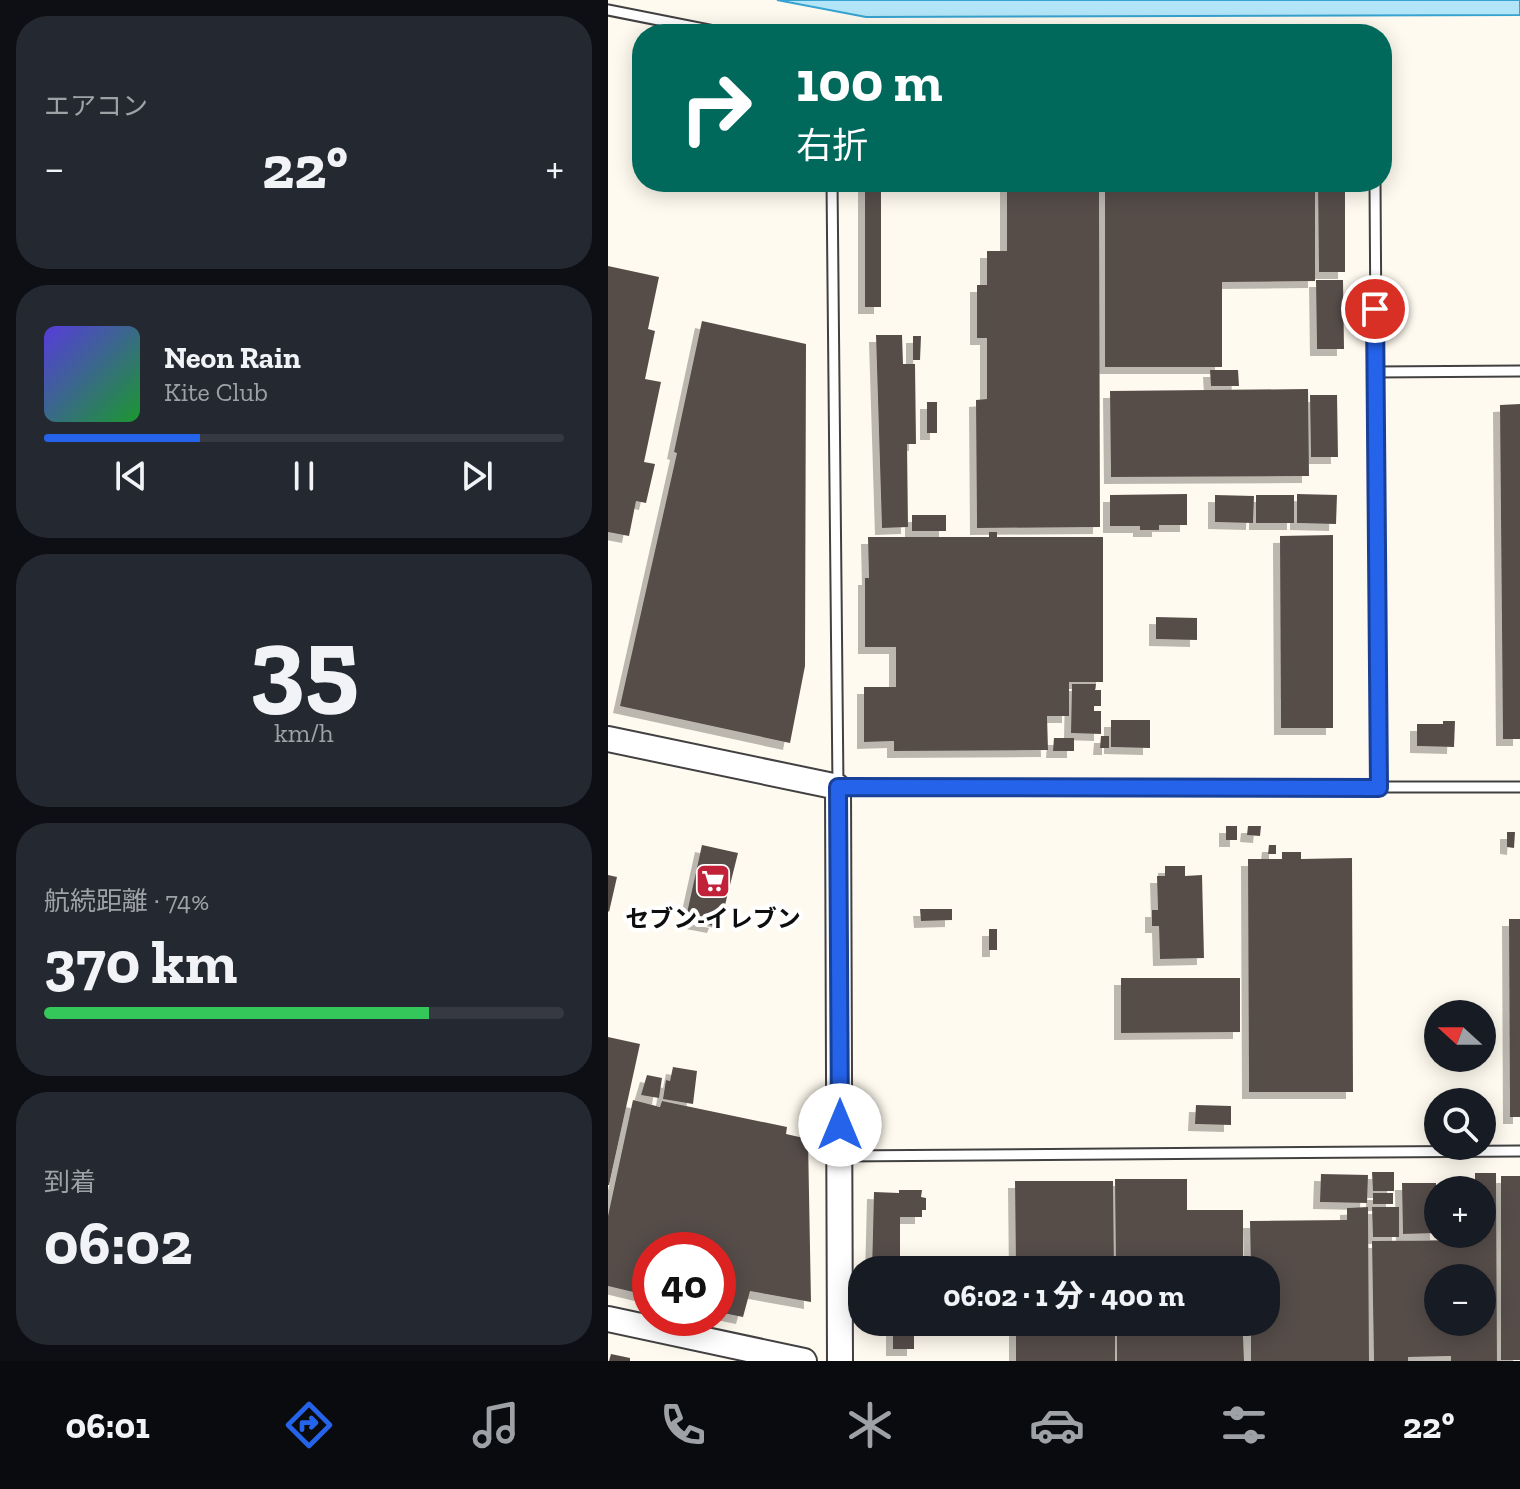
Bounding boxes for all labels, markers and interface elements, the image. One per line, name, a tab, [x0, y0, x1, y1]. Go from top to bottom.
text: 100 m	[796, 48, 943, 115]
icon: right	[664, 56, 768, 160]
text: エアコン	[44, 90, 148, 122]
text: 右折	[796, 124, 868, 167]
text: 22°	[262, 131, 348, 203]
text: −	[44, 141, 65, 194]
text: +	[545, 141, 564, 194]
pin	[1341, 275, 1409, 343]
icon: arrive	[1353, 287, 1397, 331]
text: Neon Rain	[164, 340, 301, 376]
text: Kite Club	[164, 376, 268, 408]
icon: previous	[109, 454, 153, 498]
icon: pause	[282, 454, 326, 498]
icon: next	[455, 454, 499, 498]
text: 35	[249, 602, 359, 727]
text: km/h	[274, 717, 334, 749]
supermarket icon: セブン-イレブン	[694, 862, 732, 900]
text: 航続距離 · 74%	[44, 885, 209, 917]
place label: セブン-イレブン	[625, 904, 801, 933]
text: 370 km	[44, 926, 237, 998]
north arrow	[1424, 1000, 1496, 1072]
map controls	[1424, 1000, 1496, 1336]
position arrow	[798, 1083, 882, 1167]
button: search	[1424, 1088, 1496, 1160]
text: 到着	[44, 1166, 96, 1198]
button: +	[1424, 1176, 1496, 1248]
text: 06:02	[44, 1207, 192, 1279]
speed limit sign: 40	[632, 1232, 736, 1336]
button: −	[1424, 1264, 1496, 1336]
text: 06:02 · 1 分 · 400 m	[943, 1278, 1185, 1314]
icon: directions	[281, 1397, 337, 1453]
icon: music	[468, 1397, 524, 1453]
icon: phone	[655, 1397, 711, 1453]
icon: climate	[842, 1397, 898, 1453]
icon: car	[1029, 1397, 1085, 1453]
icon: filters	[1216, 1397, 1272, 1453]
text: 06:01	[66, 1404, 150, 1447]
text: 22°	[1403, 1404, 1454, 1447]

